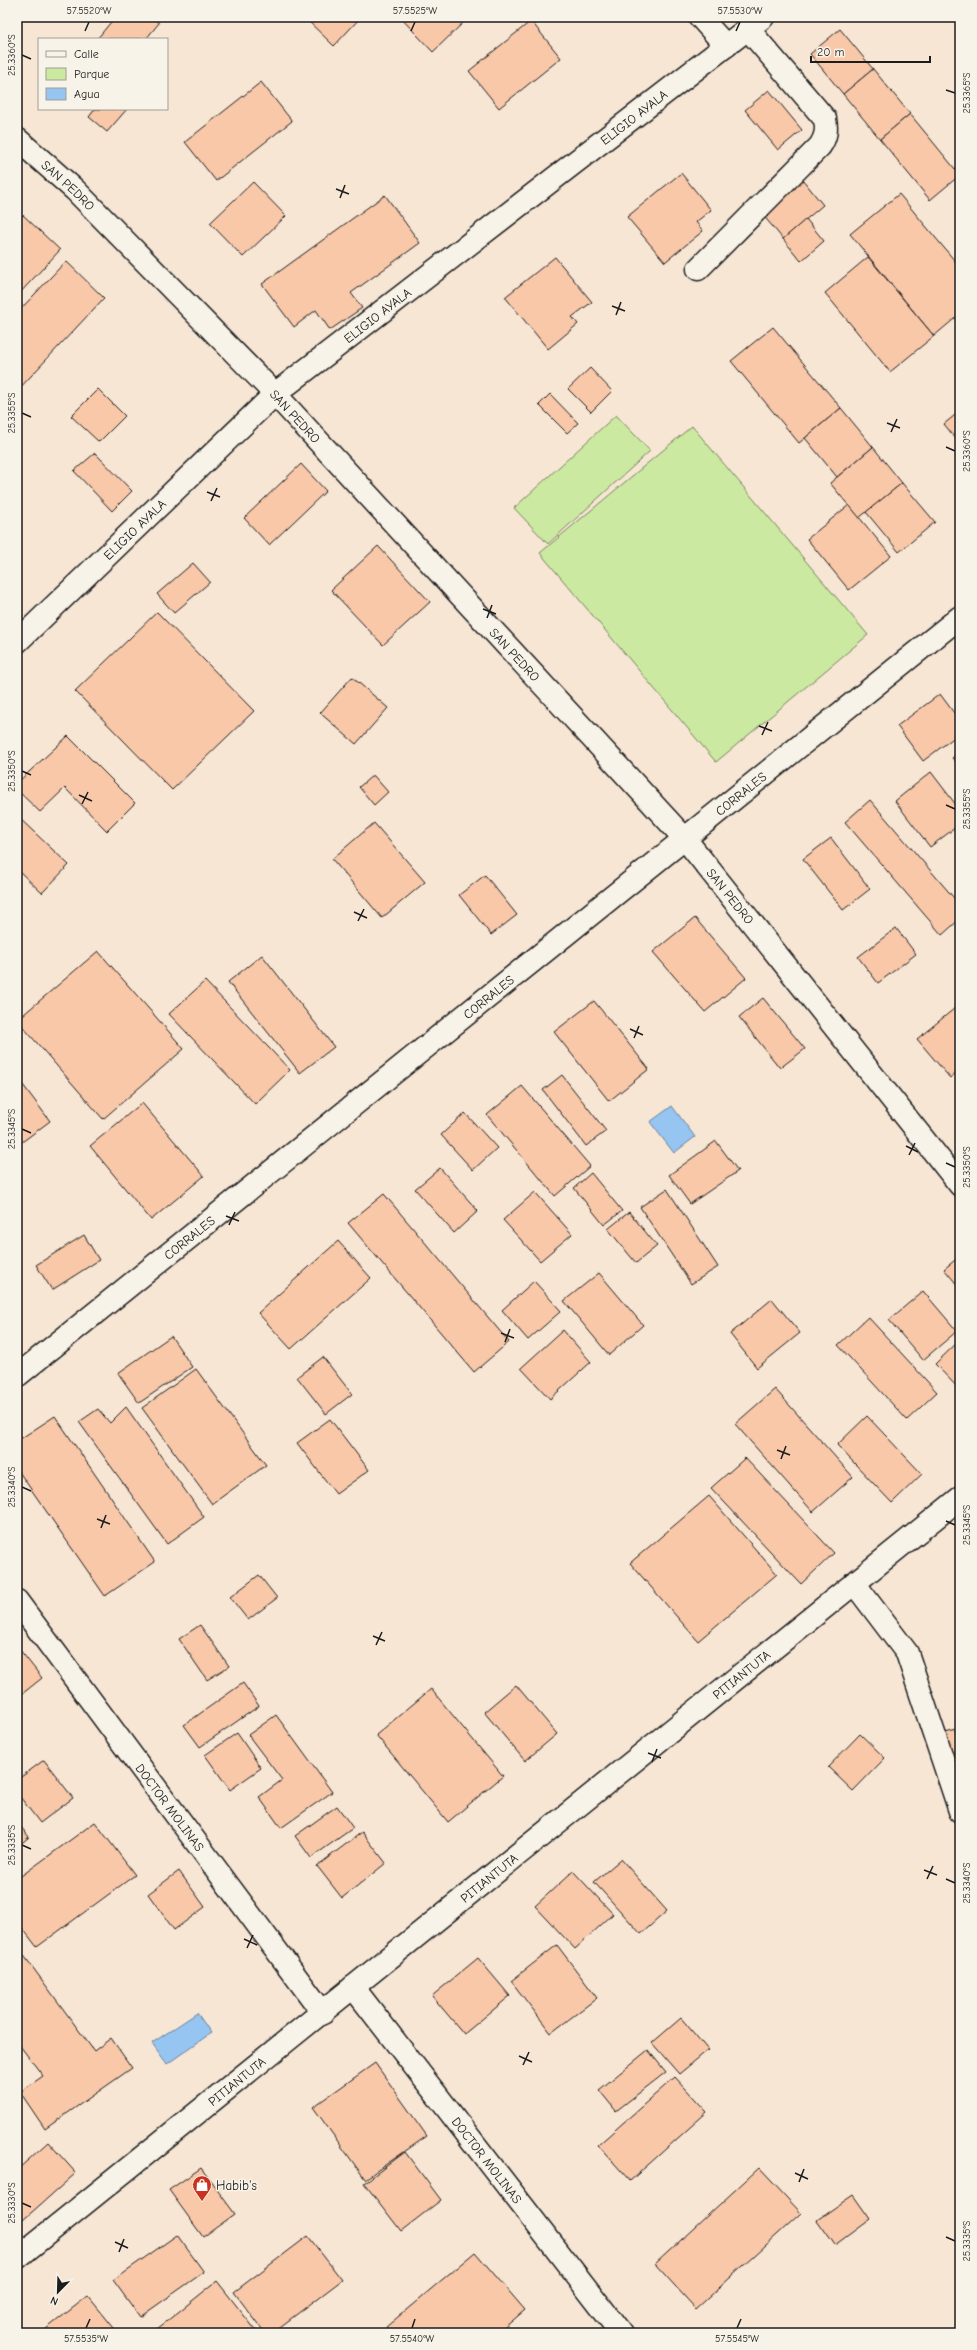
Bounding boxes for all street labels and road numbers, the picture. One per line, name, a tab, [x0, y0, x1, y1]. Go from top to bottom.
street label: ELIGIO AYALA	[597, 86, 670, 148]
street label: SAN PEDRO	[39, 157, 98, 213]
street label: ELIGIO AYALA	[341, 284, 414, 346]
street label: SAN PEDRO	[267, 386, 324, 446]
street label: ELIGIO AYALA	[100, 495, 169, 562]
street label: SAN PEDRO	[487, 625, 543, 684]
street label: CORRALES	[712, 769, 769, 818]
street label: SAN PEDRO	[704, 865, 757, 927]
street label: CORRALES	[460, 972, 517, 1022]
street label: CORRALES	[161, 1212, 218, 1262]
street label: PITIANTUTA	[709, 1647, 773, 1702]
street label: DOCTOR MOLINAS	[133, 1761, 208, 1854]
street label: PITIANTUTA	[457, 1850, 521, 1905]
street label: PITIANTUTA	[205, 2053, 269, 2109]
street label: DOCTOR MOLINAS	[449, 2114, 525, 2206]

